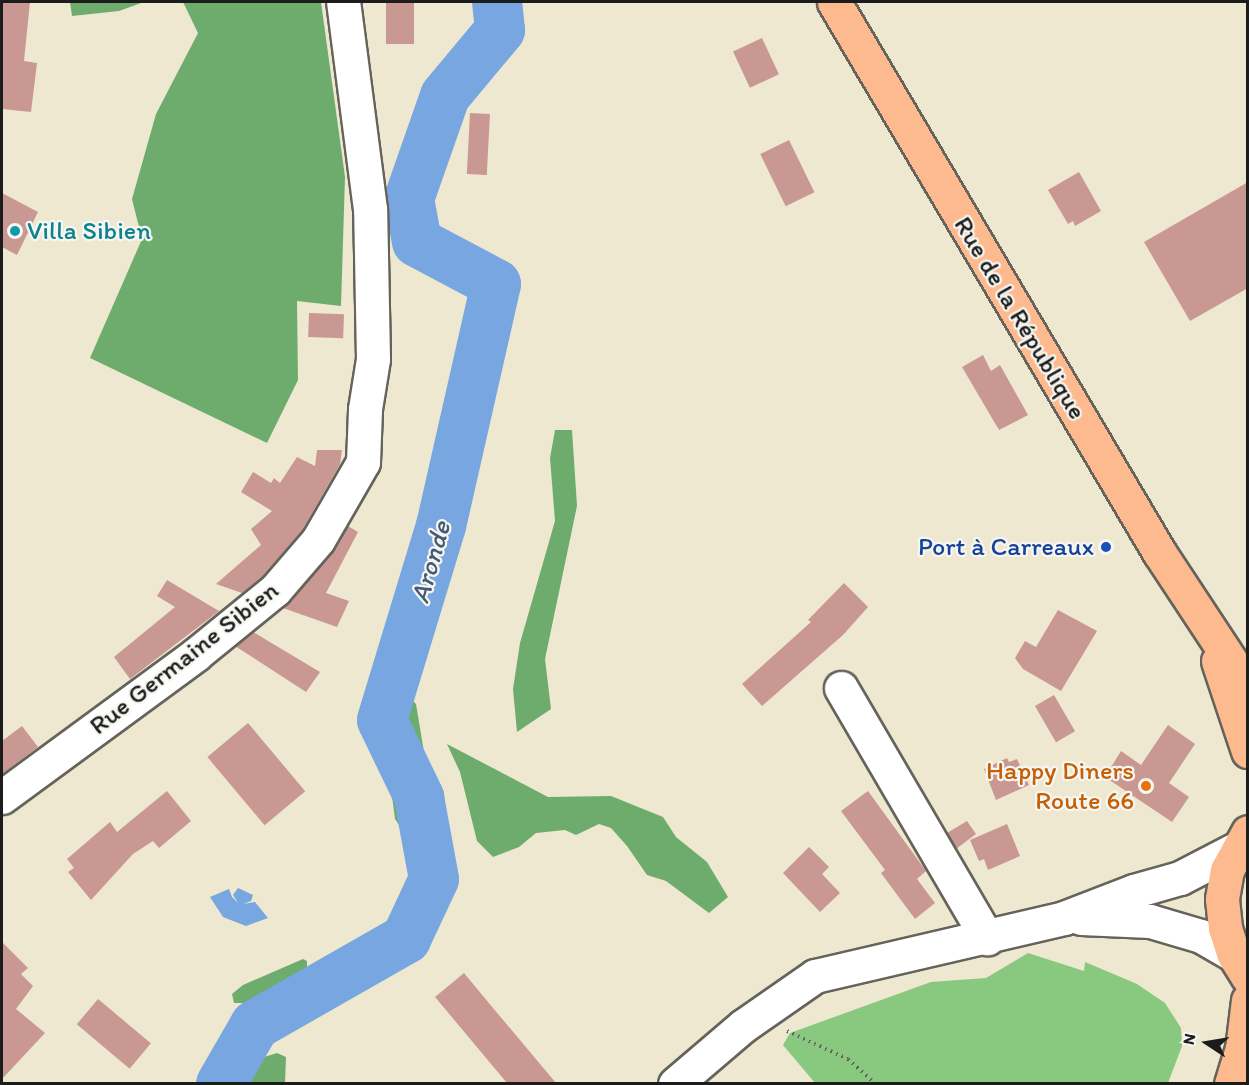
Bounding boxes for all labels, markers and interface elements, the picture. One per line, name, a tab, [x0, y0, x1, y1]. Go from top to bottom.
street label: Rue de la République	[947, 211, 1093, 425]
place label: Villa Sibien	[27, 215, 150, 247]
marker: Villa Sibien	[8, 224, 22, 238]
water label: Aronde	[403, 517, 457, 607]
place label: Port à Carreaux	[918, 531, 1094, 563]
marker: Port à Carreaux	[1099, 540, 1113, 554]
street label: Rue Germaine Sibien	[84, 575, 284, 741]
place label: Happy Diners Route 66	[985, 755, 1134, 816]
marker: Happy Diners Route 66	[1139, 779, 1153, 793]
north arrow	[1177, 1013, 1237, 1073]
text: N	[1178, 1032, 1199, 1046]

